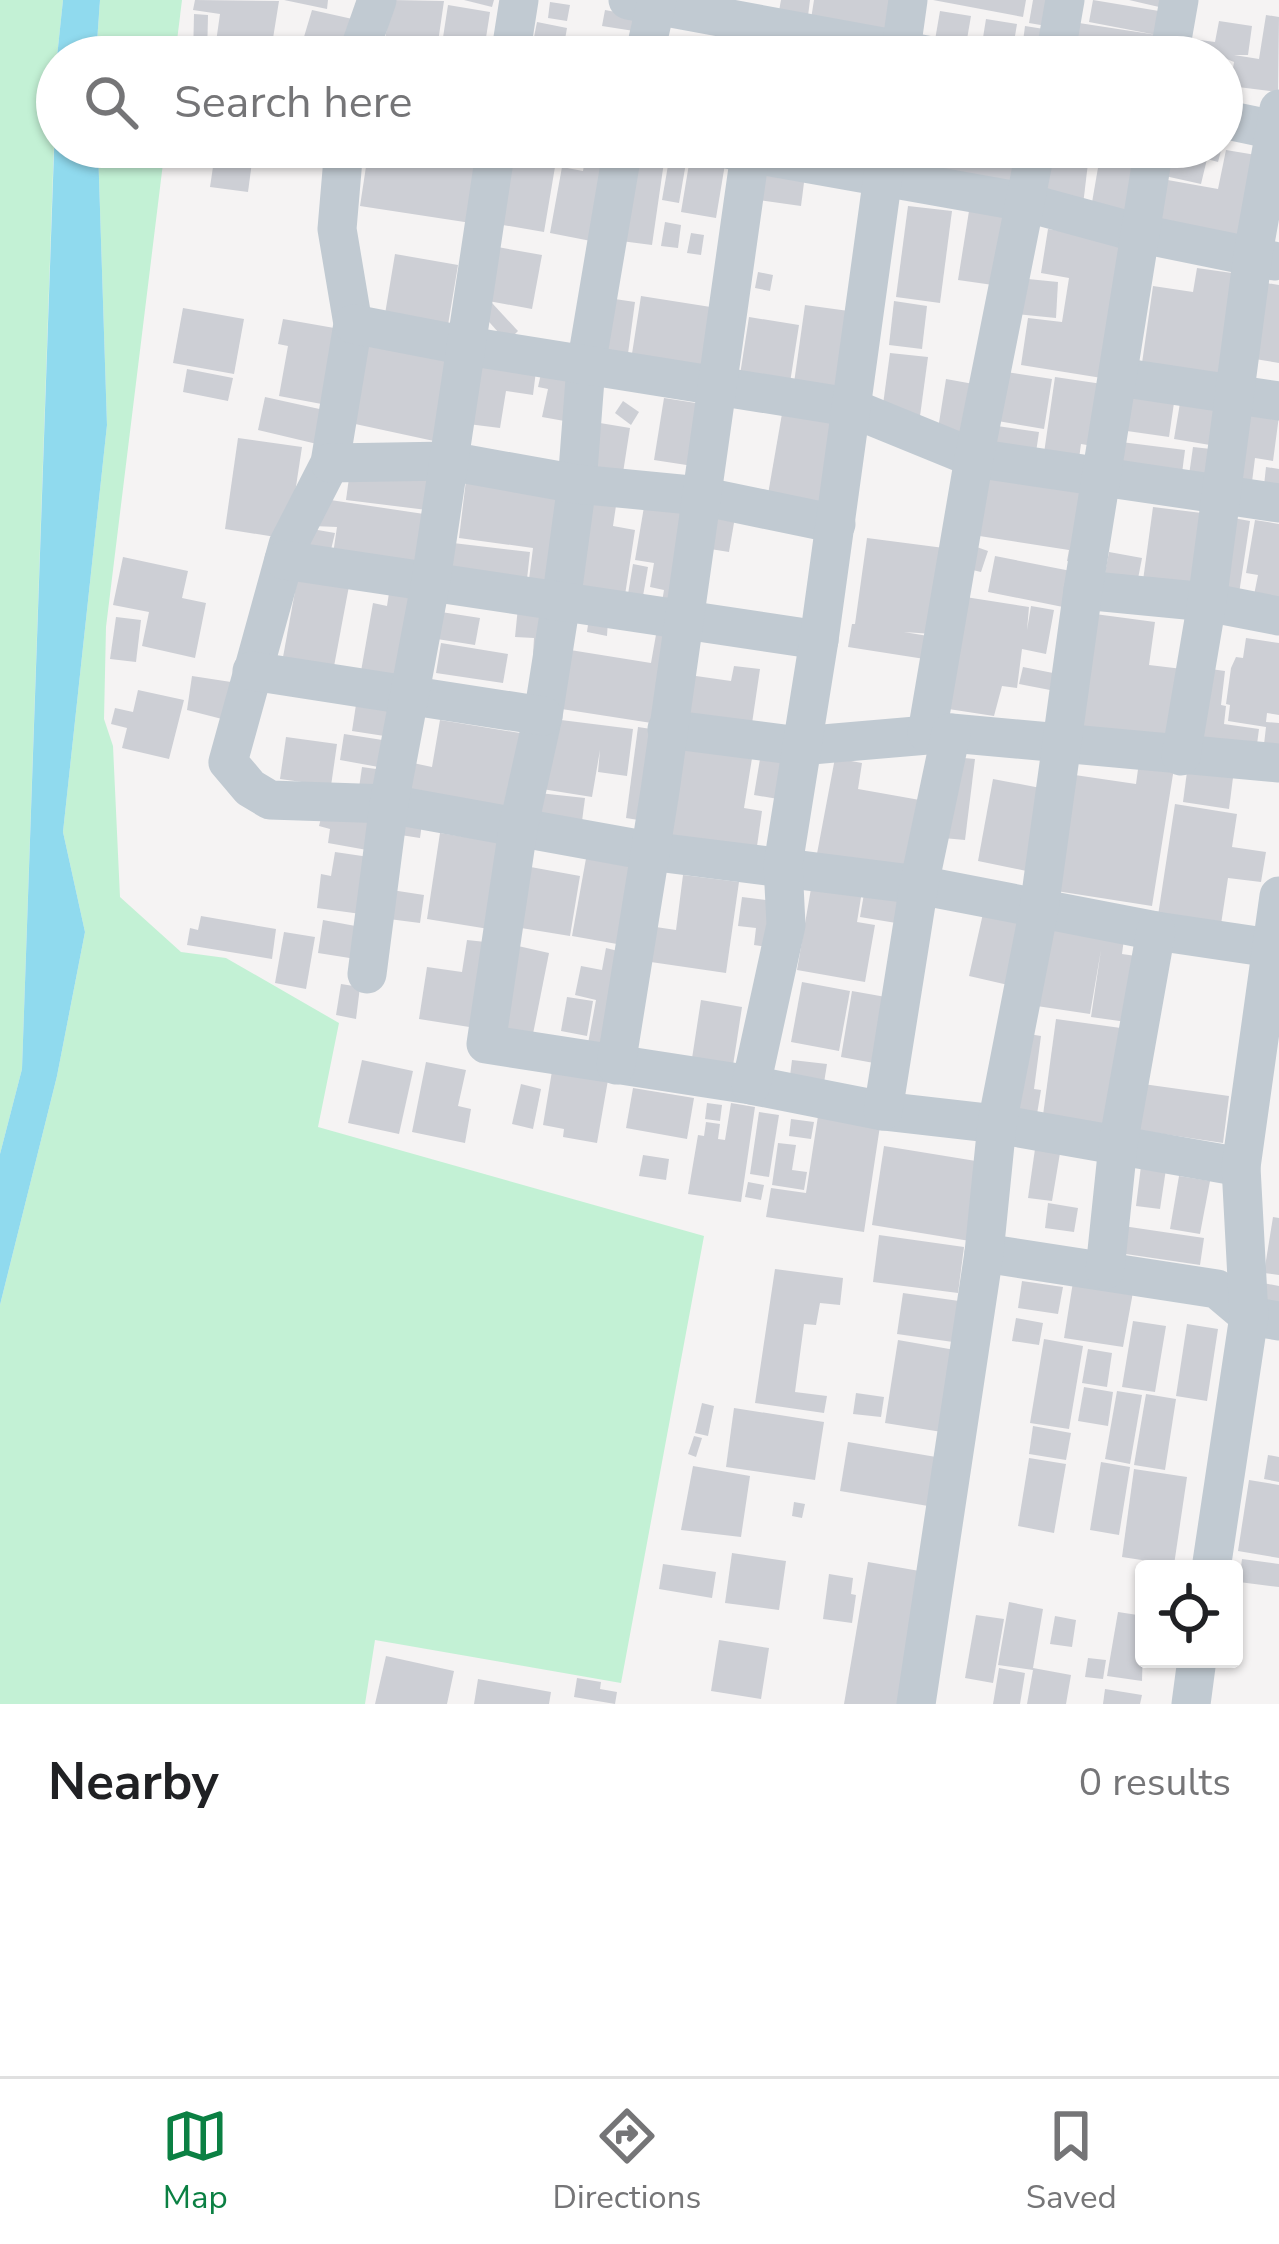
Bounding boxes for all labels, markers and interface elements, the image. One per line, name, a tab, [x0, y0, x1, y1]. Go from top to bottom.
search box	[36, 36, 1243, 168]
icon: search	[78, 69, 144, 135]
text: Search here	[174, 72, 413, 133]
map controls	[1135, 1560, 1243, 1668]
button: locate	[1135, 1560, 1243, 1668]
text: Nearby	[48, 1747, 219, 1817]
text: 0 results	[1079, 1756, 1231, 1809]
tab: Map	[162, 2103, 228, 2220]
tab: Directions	[553, 2103, 701, 2220]
tab: Saved	[1026, 2103, 1117, 2220]

